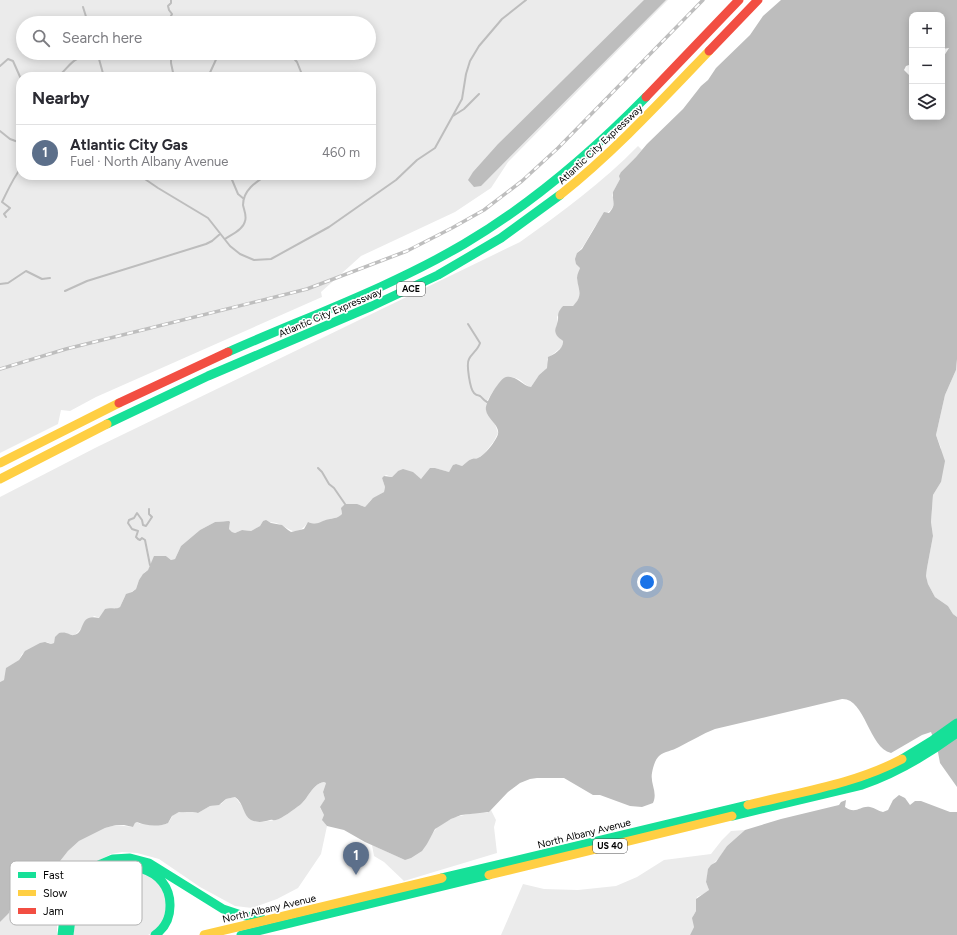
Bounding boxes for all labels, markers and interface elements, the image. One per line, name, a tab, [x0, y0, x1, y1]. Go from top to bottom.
map controls	[909, 12, 945, 120]
button: +	[909, 12, 945, 48]
search box	[16, 16, 376, 60]
icon: search	[30, 27, 52, 49]
text: Search here	[62, 29, 142, 47]
button: −	[909, 48, 945, 84]
button: layers	[909, 84, 945, 120]
text: Nearby	[32, 88, 90, 108]
street label: Atlantic City Expressway	[555, 101, 646, 187]
text: Atlantic City Gas	[70, 136, 188, 154]
text: 1	[42, 145, 48, 160]
text: 460 m	[322, 145, 360, 160]
text: Fuel · North Albany Avenue	[70, 154, 228, 169]
road number: ACE	[397, 282, 425, 296]
street label: Atlantic City Expressway	[276, 284, 385, 340]
your location	[637, 572, 657, 592]
street label: North Albany Avenue	[536, 815, 633, 851]
road number: US 40	[593, 839, 627, 853]
pin: 1	[343, 842, 369, 875]
legend	[10, 861, 142, 925]
text: Fast	[43, 869, 64, 882]
text: Slow	[43, 887, 67, 900]
street label: North Albany Avenue	[221, 891, 318, 926]
text: Jam	[43, 905, 64, 918]

